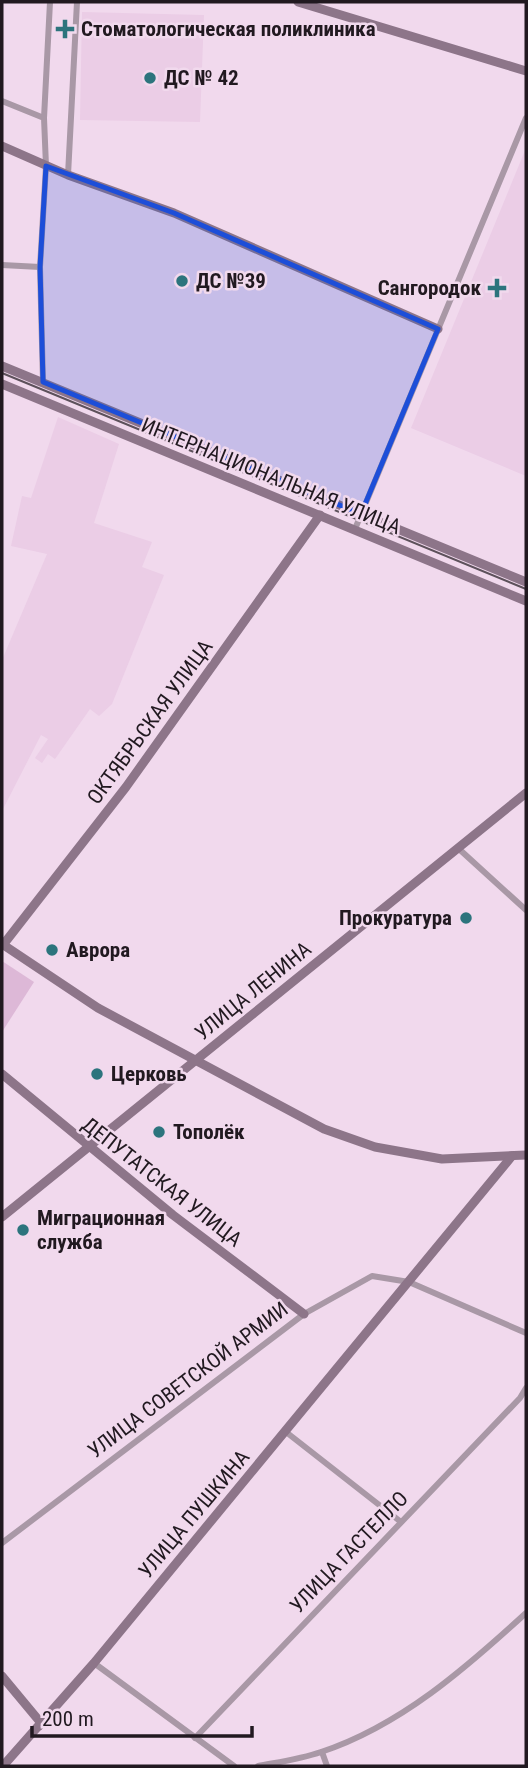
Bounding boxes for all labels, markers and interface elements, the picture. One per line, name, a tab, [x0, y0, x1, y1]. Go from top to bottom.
place label: Стоматологическая поликлиника	[81, 17, 376, 41]
marker: Стоматологическая поликлиника	[55, 19, 75, 39]
place label: ДС № 42	[164, 66, 239, 90]
marker: ДС № 42	[142, 70, 158, 86]
place label: ДС №39	[196, 269, 266, 293]
marker: ДС №39	[174, 273, 190, 289]
place label: Сангородок	[378, 276, 481, 300]
marker: Сангородок	[487, 278, 507, 298]
street label: ИНТЕРНАЦИОНАЛЬНАЯ УЛИЦА	[138, 413, 404, 539]
street label: ОКТЯБРЬСКАЯ УЛИЦА	[82, 635, 218, 809]
place label: Прокуратура	[339, 906, 452, 930]
marker: Прокуратура	[458, 910, 474, 926]
street label: УЛИЦА ЛЕНИНА	[190, 937, 316, 1045]
place label: Аврора	[66, 938, 130, 962]
marker: Аврора	[44, 942, 60, 958]
place label: Церковь	[111, 1062, 187, 1086]
marker: Церковь	[89, 1066, 105, 1082]
street label: ДЕПУТАТСКАЯ УЛИЦА	[78, 1112, 246, 1252]
place label: Тополёк	[173, 1120, 245, 1144]
marker: Тополёк	[151, 1124, 167, 1140]
place label: Миграционная служба	[37, 1206, 165, 1254]
marker: Миграционная служба	[15, 1222, 31, 1238]
street label: УЛИЦА СОВЕТСКОЙ АРМИИ	[83, 1297, 293, 1463]
street label: УЛИЦА ПУШКИНА	[134, 1445, 254, 1583]
street label: УЛИЦА ГАСТЕЛЛО	[285, 1486, 413, 1618]
scale bar	[32, 1694, 252, 1738]
text: 200 m	[42, 1707, 94, 1731]

